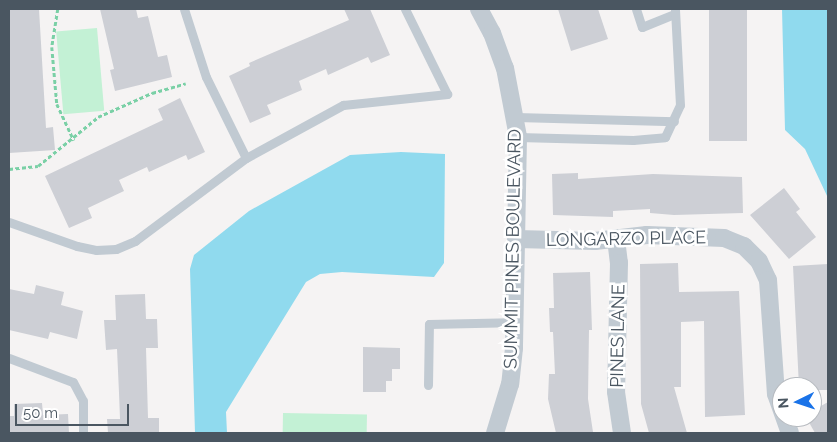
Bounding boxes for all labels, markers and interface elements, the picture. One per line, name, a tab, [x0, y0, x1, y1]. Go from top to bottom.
street label: SUMMIT PINES BOULEVARD	[500, 129, 526, 369]
street label: LONGARZO PLACE	[546, 227, 706, 251]
street label: PINES LANE	[606, 284, 630, 388]
north arrow	[772, 377, 822, 427]
scale bar	[18, 394, 131, 426]
text: N	[775, 397, 791, 409]
text: 50 m	[23, 404, 58, 422]

